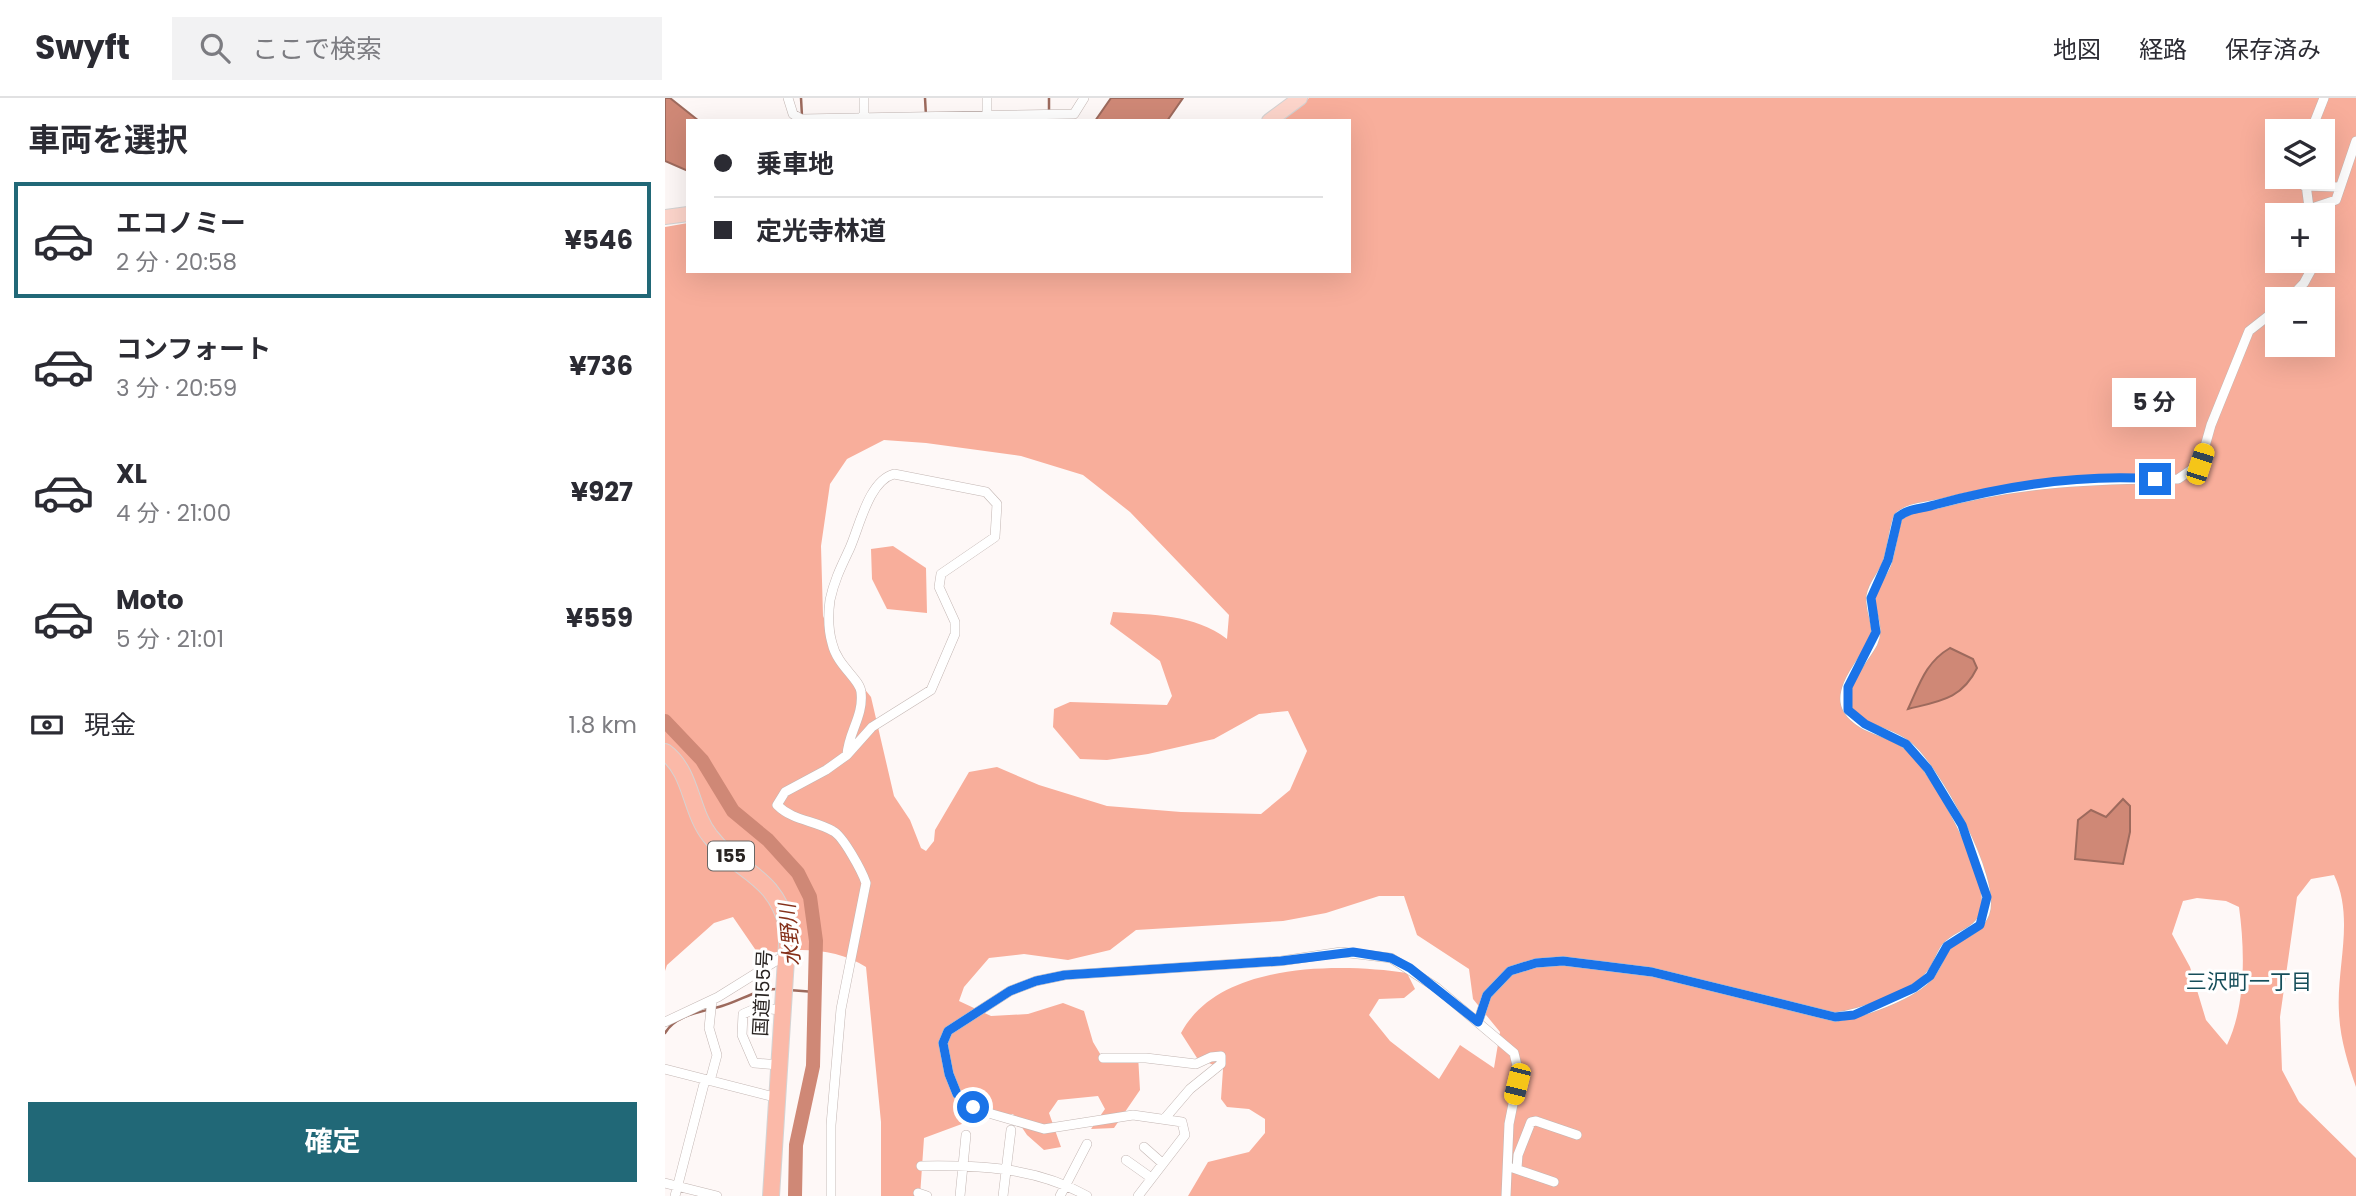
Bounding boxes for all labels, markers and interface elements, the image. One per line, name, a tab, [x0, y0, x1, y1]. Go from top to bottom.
search box	[172, 17, 662, 80]
text: Swyft	[35, 24, 130, 71]
icon: search	[196, 29, 234, 67]
text: ここで検索	[252, 31, 382, 67]
text: 地図	[2053, 33, 2101, 66]
text: 経路	[2139, 33, 2187, 66]
text: 保存済み	[2225, 33, 2321, 66]
text: 車両を選択	[28, 117, 188, 162]
map controls	[2265, 119, 2335, 357]
button: layers	[2265, 119, 2335, 189]
text: 乗車地	[756, 146, 834, 182]
button: +	[2265, 203, 2335, 273]
text: エコノミー	[116, 205, 246, 241]
icon: car	[32, 209, 95, 272]
text: 定光寺林道	[756, 213, 886, 249]
text: ¥546	[564, 222, 633, 258]
text: 2 分 · 20:58	[116, 246, 237, 278]
button: −	[2265, 287, 2335, 357]
text: コンフォート	[116, 331, 271, 367]
icon: car	[32, 335, 95, 398]
text: ¥736	[569, 348, 633, 384]
text: 3 分 · 20:59	[116, 372, 237, 404]
callout: 5 分	[2113, 378, 2197, 426]
text: 5 分	[2133, 386, 2175, 418]
car	[2184, 441, 2217, 487]
text: XL	[116, 456, 147, 492]
icon: car	[32, 461, 95, 524]
route end	[2139, 463, 2171, 495]
text: ¥927	[571, 474, 633, 510]
text: 4 分 · 21:00	[116, 497, 231, 529]
text: Moto	[116, 582, 184, 618]
icon: car	[32, 587, 95, 650]
text: ¥559	[566, 600, 633, 636]
text: 5 分 · 21:01	[116, 623, 224, 655]
icon: cash	[28, 706, 66, 744]
text: 現金	[84, 707, 136, 743]
text: 1.8 km	[569, 709, 637, 741]
road number: 155	[708, 842, 754, 870]
water label: 水野川	[772, 900, 807, 968]
street label: 国道155号	[747, 949, 778, 1037]
district label: 三沢町一丁目	[2186, 967, 2312, 996]
car	[1502, 1061, 1533, 1107]
route start	[957, 1091, 989, 1123]
button: 確定	[28, 1102, 637, 1182]

